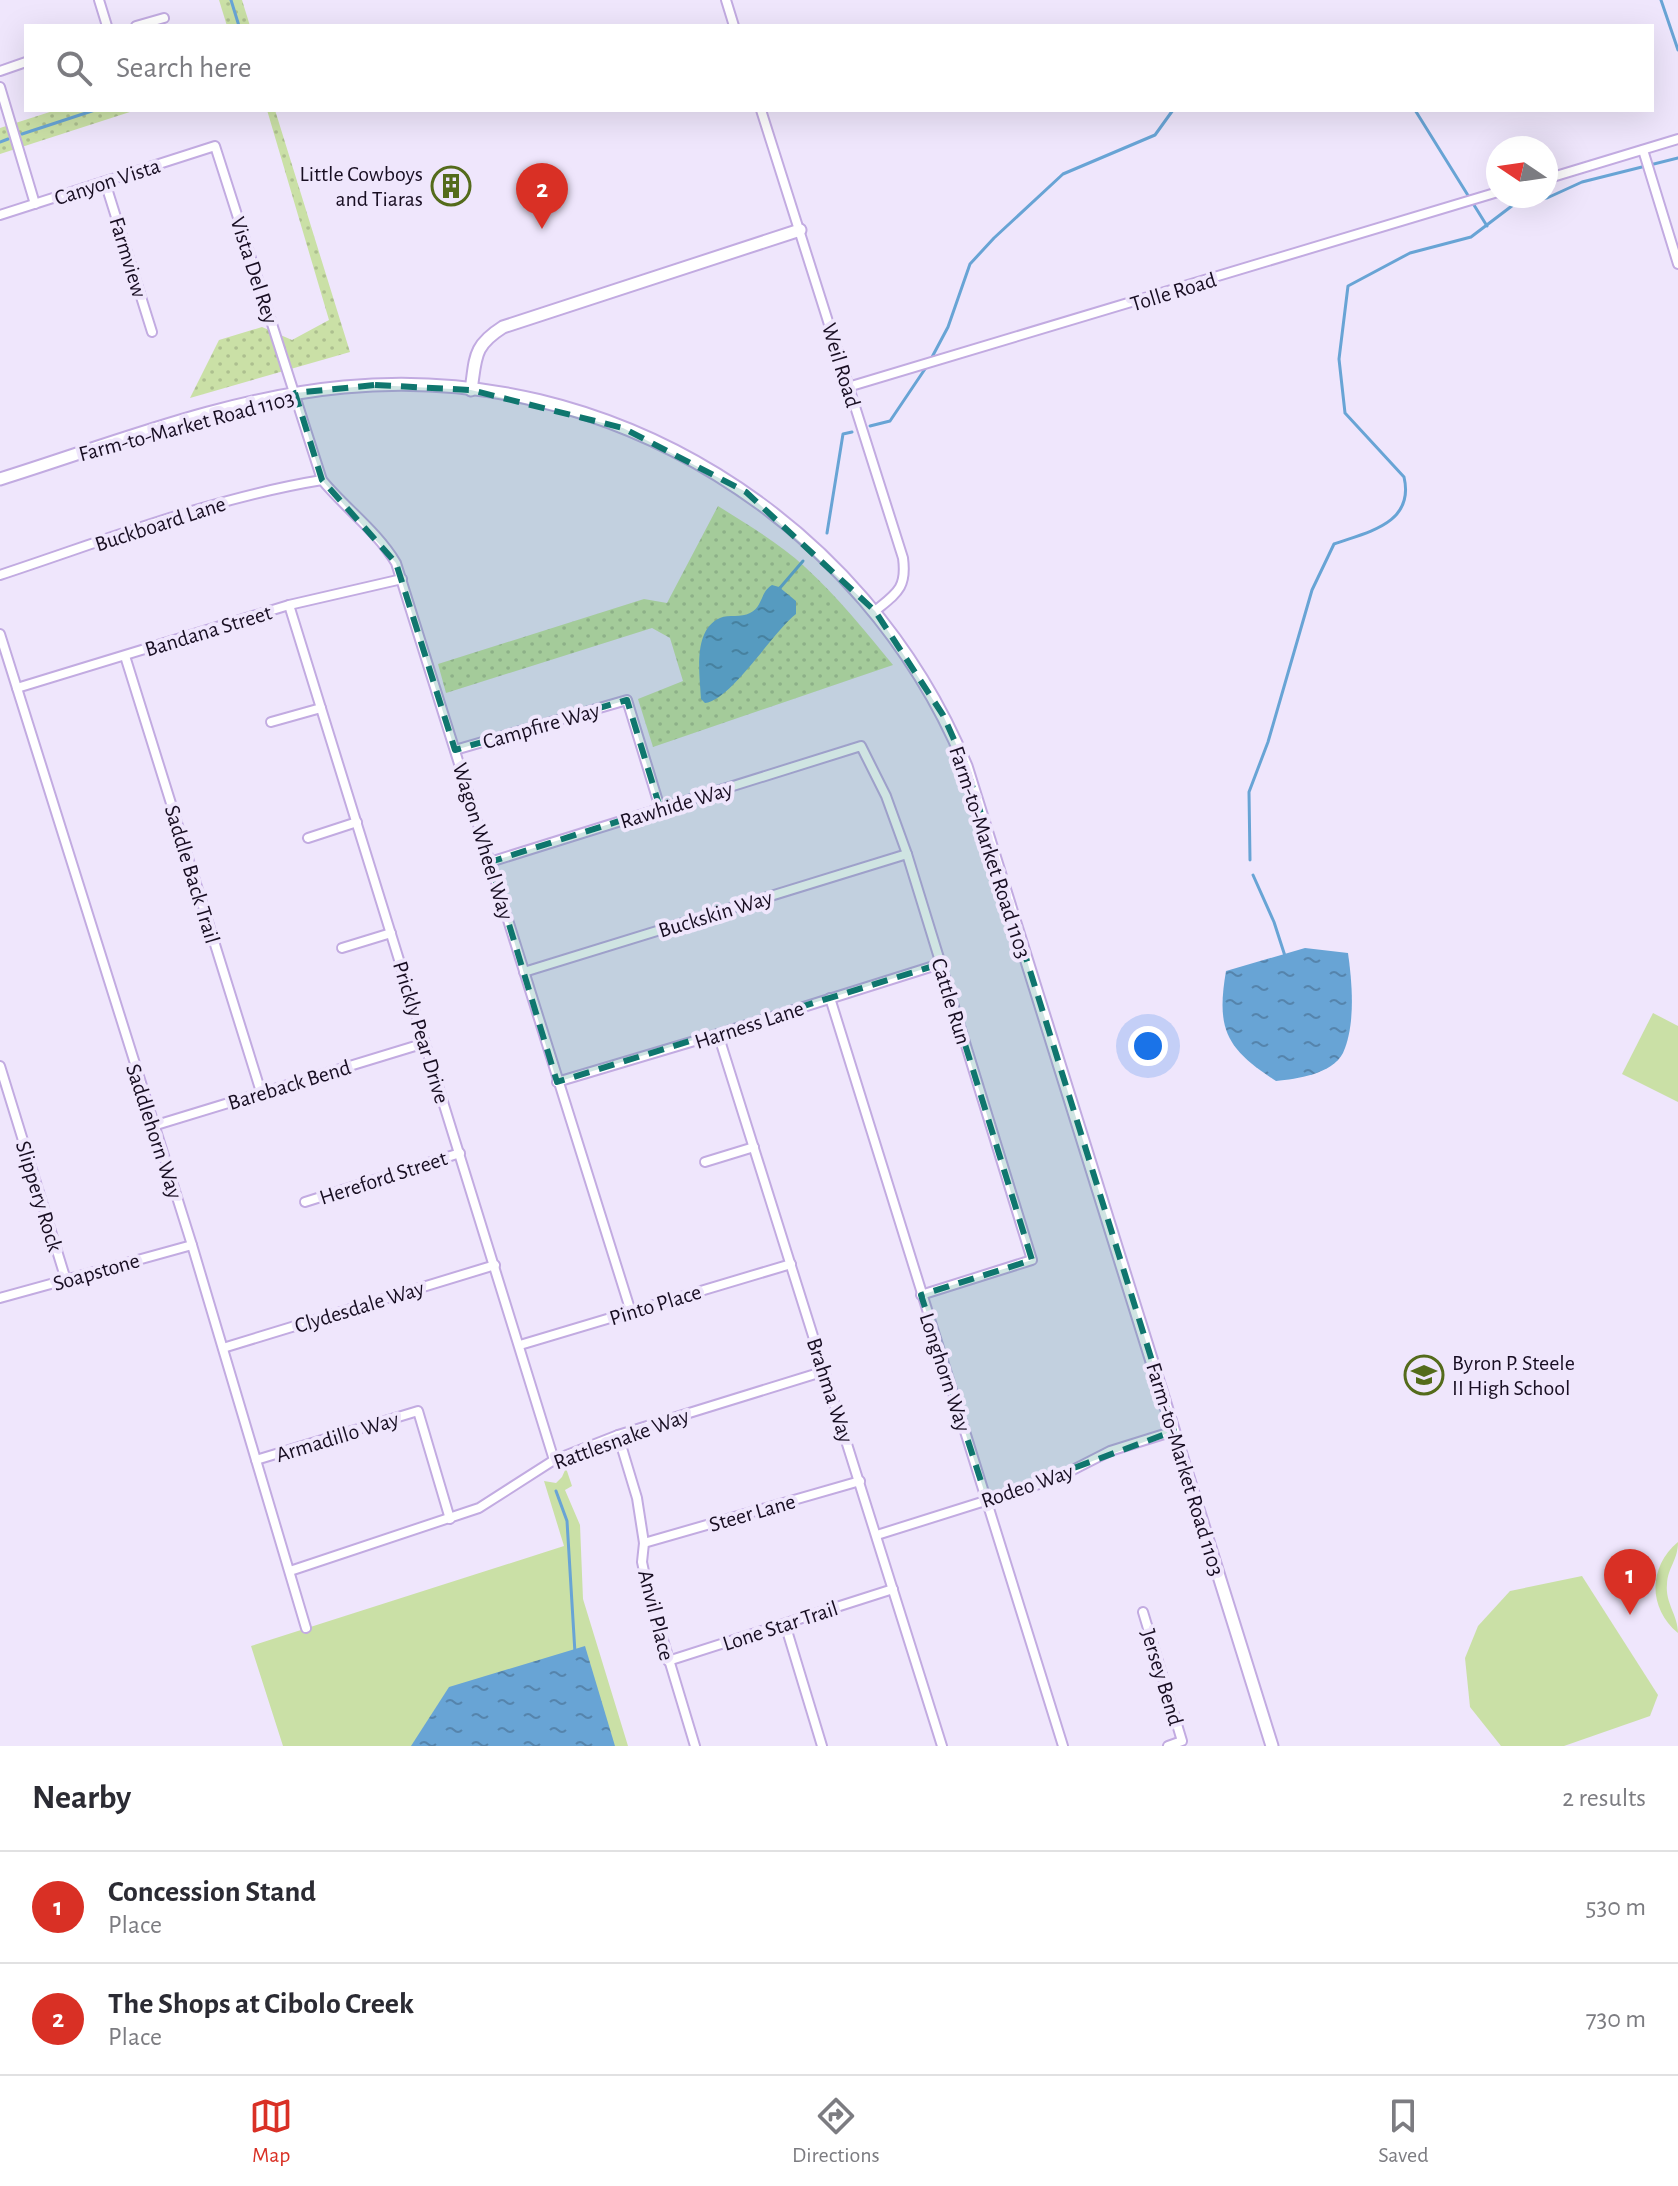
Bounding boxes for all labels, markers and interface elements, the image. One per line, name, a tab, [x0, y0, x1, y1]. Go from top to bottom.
search box	[24, 24, 1654, 112]
icon: search	[52, 46, 96, 90]
text: Search here	[116, 53, 252, 83]
north arrow	[1486, 136, 1558, 208]
street label: Canyon Vista	[52, 154, 163, 209]
place label: Little Cowboys and Tiaras	[300, 163, 423, 210]
pin: 2	[516, 163, 568, 229]
building icon: Little Cowboys and Tiaras	[430, 165, 472, 207]
street label: Vista Del Rey	[226, 214, 282, 327]
street label: Farmview	[105, 215, 151, 300]
street label: Tolle Road	[1128, 268, 1219, 315]
street label: Weil Road	[818, 320, 864, 410]
street label: Farm-to-Market Road 1103	[76, 387, 296, 465]
street label: Buckboard Lane	[92, 492, 229, 555]
street label: Bandana Street	[142, 601, 274, 661]
street label: Campfire Way	[480, 699, 603, 753]
street label: Farm-to-Market Road 1103	[945, 743, 1035, 961]
street label: Wagon Wheel Way	[449, 760, 518, 923]
street label: Rawhide Way	[618, 777, 736, 832]
street label: Saddle Back Trail	[161, 803, 224, 946]
street label: Buckskin Way	[656, 886, 775, 942]
street label: Cattle Run	[928, 956, 975, 1047]
street label: Prickly Pear Drive	[389, 958, 453, 1106]
street label: Harness Lane	[692, 997, 807, 1053]
your location	[1128, 1026, 1168, 1066]
street label: Bareback Bend	[225, 1056, 353, 1114]
street label: Saddlehorn Way	[122, 1061, 186, 1202]
street label: Slippery Rock	[12, 1138, 66, 1254]
street label: Hereford Street	[317, 1147, 450, 1209]
street label: Soapstone	[50, 1249, 142, 1295]
street label: Clydesdale Way	[292, 1277, 427, 1337]
street label: Pinto Place	[607, 1281, 704, 1329]
street label: Longhorn Way	[916, 1310, 975, 1435]
street label: Brahma Way	[803, 1335, 858, 1446]
place label: Byron P. Steele II High School	[1452, 1352, 1575, 1399]
school or university icon: Byron P. Steele II High School	[1403, 1354, 1445, 1396]
street label: Farm-to-Market Road 1103	[1142, 1360, 1228, 1579]
street label: Rattlesnake Way	[551, 1404, 693, 1474]
street label: Armadillo Way	[273, 1408, 402, 1466]
street label: Rodeo Way	[978, 1460, 1077, 1512]
street label: Steer Lane	[707, 1490, 798, 1536]
pin: 1	[1604, 1549, 1656, 1615]
street label: Anvil Place	[634, 1568, 678, 1663]
street label: Lone Star Trail	[720, 1597, 841, 1655]
street label: Jersey Bend	[1137, 1627, 1187, 1728]
text: Nearby	[32, 1781, 131, 1815]
text: 2 results	[1562, 1785, 1646, 1811]
text: Concession Stand	[108, 1877, 316, 1907]
text: 1	[53, 1894, 63, 1920]
text: 530 m	[1586, 1894, 1646, 1920]
text: Place	[108, 1912, 162, 1938]
text: The Shops at Cibolo Creek	[108, 1989, 414, 2019]
text: 2	[52, 2006, 64, 2032]
text: 730 m	[1586, 2006, 1646, 2032]
text: Place	[108, 2024, 162, 2050]
tab: Map	[249, 2094, 293, 2168]
tab: Directions	[792, 2094, 880, 2168]
tab: Saved	[1378, 2094, 1429, 2168]

